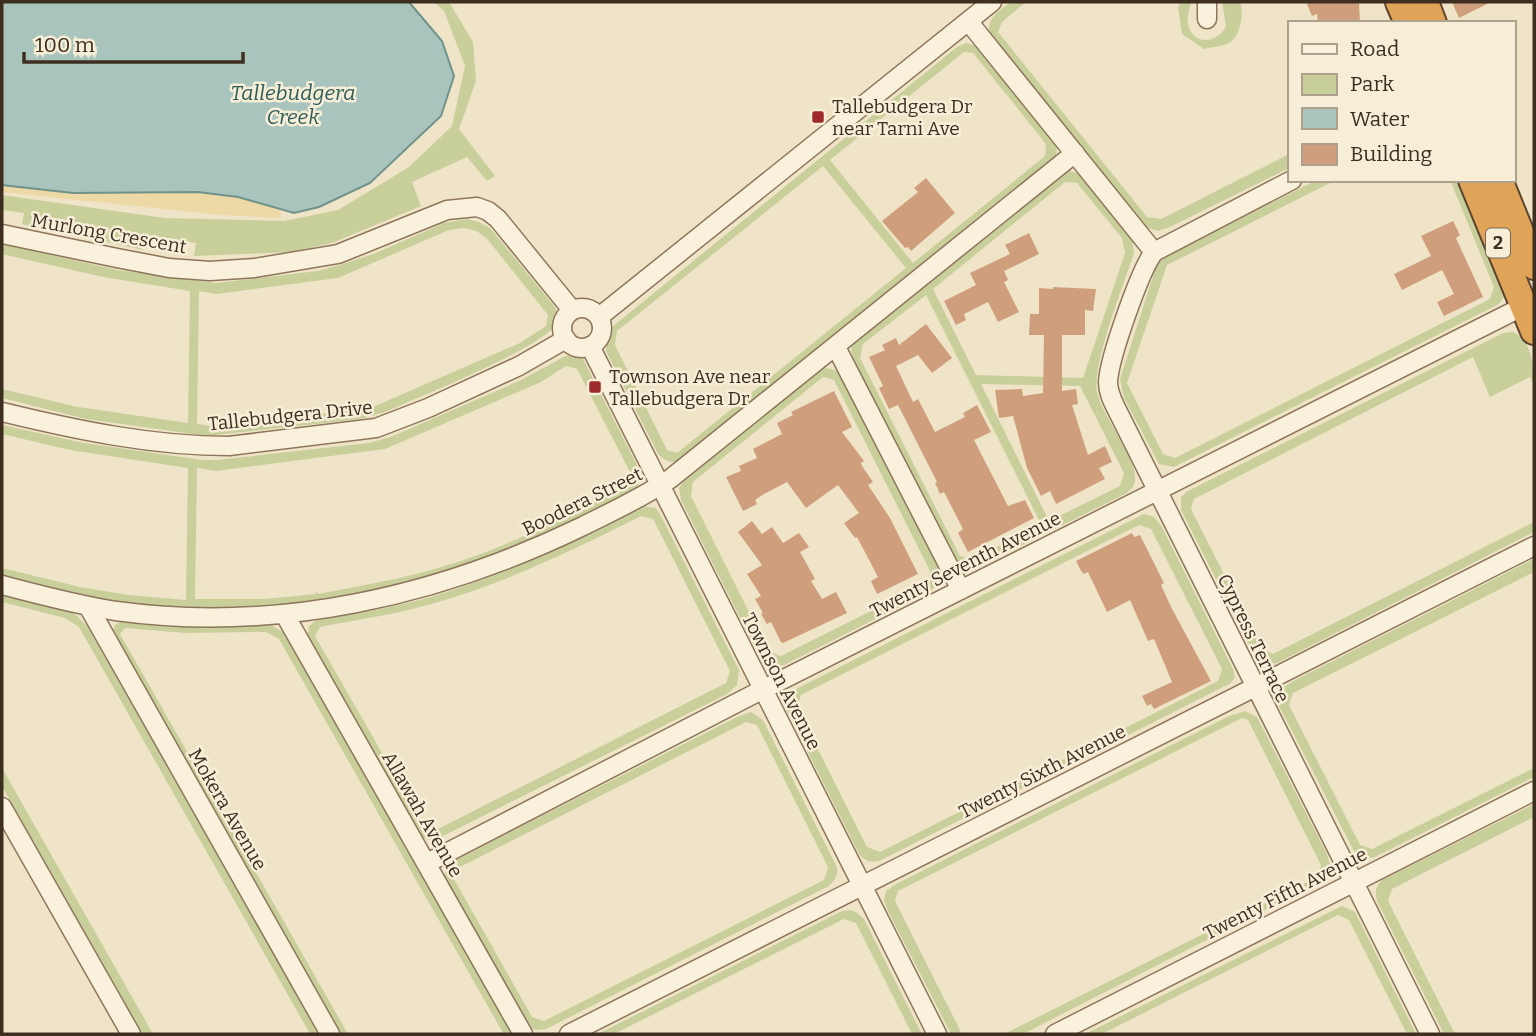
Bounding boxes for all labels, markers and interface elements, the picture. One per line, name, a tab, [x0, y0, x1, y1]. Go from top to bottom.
scale bar	[24, 21, 243, 65]
legend	[1288, 21, 1515, 182]
text: 100 m	[35, 32, 95, 58]
text: Road	[1350, 36, 1399, 62]
text: Park	[1350, 71, 1394, 97]
water label: Tallebudgera Creek	[230, 80, 356, 130]
place label: Tallebudgera Dr near Tarni Ave	[832, 95, 973, 140]
text: Water	[1350, 106, 1409, 132]
marker: Tallebudgera Dr near Tarni Ave	[810, 109, 826, 125]
text: Building	[1350, 141, 1433, 167]
street label: Murlong Crescent	[29, 208, 189, 259]
road number: 2	[1486, 229, 1510, 258]
place label: Townson Ave near Tallebudgera Dr	[609, 365, 771, 410]
marker: Townson Ave near Tallebudgera Dr	[587, 379, 603, 395]
street label: Tallebudgera Drive	[207, 395, 374, 436]
street label: Boodera Street	[518, 462, 646, 541]
street label: Twenty Seventh Avenue	[866, 506, 1064, 623]
street label: Cypress Terrace	[1213, 570, 1295, 706]
street label: Townson Avenue	[737, 609, 826, 753]
street label: Twenty Sixth Avenue	[955, 719, 1129, 823]
street label: Mokera Avenue	[183, 744, 272, 874]
street label: Allawah Avenue	[377, 747, 468, 881]
street label: Twenty Fifth Avenue	[1200, 842, 1371, 945]

